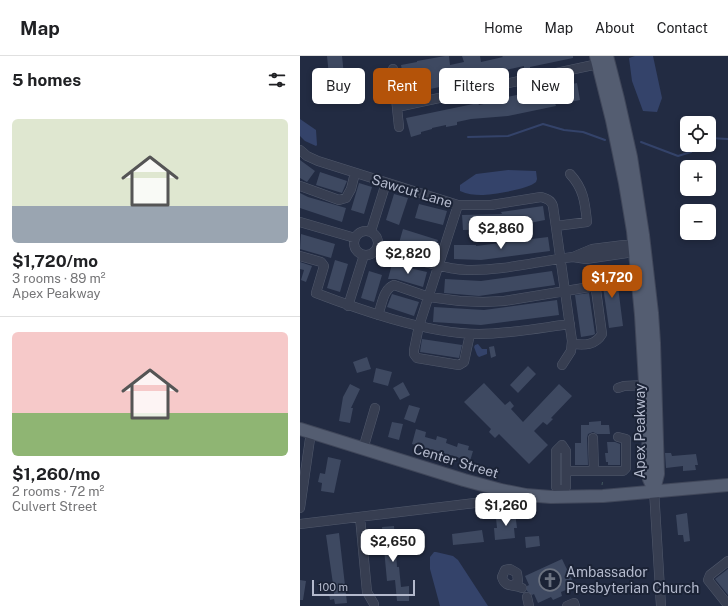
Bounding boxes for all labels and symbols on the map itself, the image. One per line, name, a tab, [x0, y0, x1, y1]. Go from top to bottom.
street label: Sawcut Lane	[370, 171, 454, 211]
pin: $2,860	[468, 216, 534, 250]
pin: $2,820	[375, 241, 441, 275]
pin: $1,720	[579, 265, 645, 299]
street label: Apex Peakway	[632, 383, 648, 479]
street label: Center Street	[411, 440, 501, 482]
pin: $1,260	[473, 493, 539, 527]
pin: $2,650	[360, 529, 426, 563]
place label: Ambassador Presbyterian Church	[566, 564, 699, 596]
church icon: Ambassador Presbyterian Church	[537, 567, 563, 593]
scale bar	[312, 578, 415, 597]

